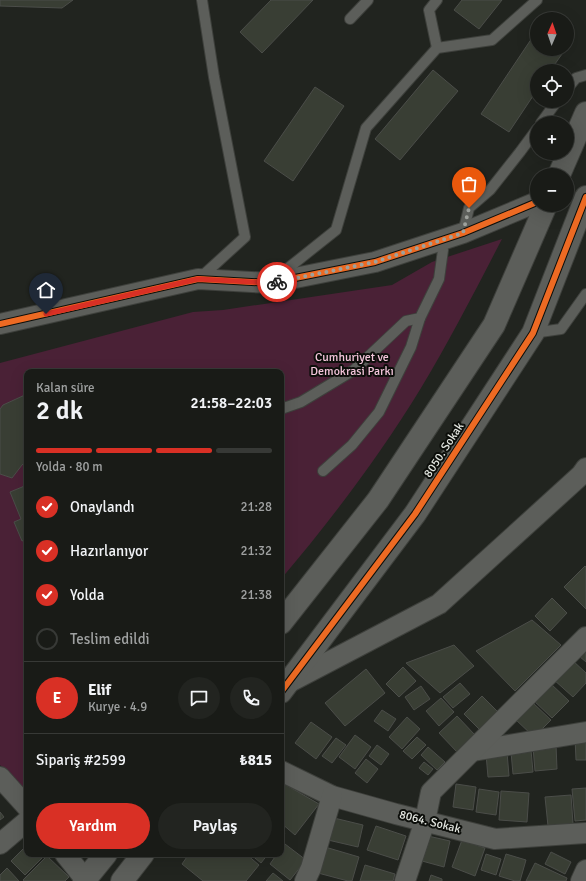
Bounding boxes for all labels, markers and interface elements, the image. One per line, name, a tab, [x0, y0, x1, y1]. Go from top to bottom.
north arrow	[530, 12, 574, 56]
map controls	[530, 12, 574, 212]
button: locate	[530, 64, 574, 108]
button: +	[530, 116, 574, 160]
pin	[452, 167, 486, 208]
button: −	[530, 168, 574, 212]
icon: bag	[458, 173, 480, 195]
courier	[257, 262, 297, 302]
icon: bike	[266, 271, 288, 293]
pin	[29, 273, 63, 314]
icon: home	[35, 279, 57, 301]
park label: Cumhuriyet ve Demokrasi Parkı	[310, 350, 394, 379]
text: Kalan süre	[36, 380, 95, 396]
text: 21:58–22:03	[191, 394, 272, 412]
text: 2 dk	[36, 395, 83, 427]
street label: 8050. Sokak	[421, 420, 467, 480]
text: Yolda · 80 m	[36, 459, 103, 475]
icon: check	[36, 496, 58, 518]
text: Onaylandı	[70, 498, 135, 516]
text: 21:28	[240, 499, 272, 515]
icon: check	[36, 540, 58, 562]
text: Hazırlanıyor	[70, 542, 148, 560]
text: 21:32	[240, 543, 272, 559]
icon: check	[36, 584, 58, 606]
text: Yolda	[70, 586, 104, 604]
text: 21:38	[240, 587, 272, 603]
text: Teslim edildi	[70, 630, 150, 648]
button: chat	[178, 677, 220, 719]
button: phone	[230, 677, 272, 719]
text: Elif	[88, 681, 111, 699]
text: E	[53, 689, 61, 707]
text: Kurye · 4.9	[88, 699, 147, 715]
text: Sipariş #2599	[36, 751, 126, 769]
text: ₺815	[240, 751, 272, 769]
button: Yardım	[36, 803, 150, 849]
button: Paylaş	[158, 803, 272, 849]
street label: 8064. Sokak	[398, 807, 462, 837]

